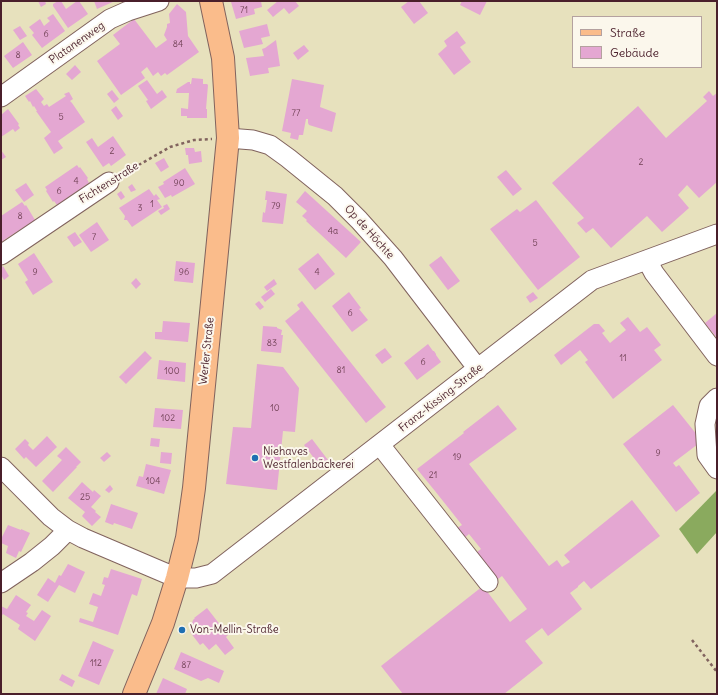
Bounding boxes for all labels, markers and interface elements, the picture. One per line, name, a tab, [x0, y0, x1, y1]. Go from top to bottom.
house number: 71	[240, 5, 248, 15]
legend	[572, 16, 702, 68]
street label: Platanenweg	[47, 19, 107, 67]
text: Straße	[610, 25, 645, 40]
house number: 6	[43, 29, 49, 39]
house number: 84	[173, 39, 183, 49]
text: Gebäude	[610, 45, 659, 60]
house number: 8	[15, 50, 21, 60]
house number: 77	[292, 108, 300, 118]
house number: 5	[58, 112, 64, 122]
house number: 2	[110, 146, 114, 156]
house number: 2	[639, 157, 643, 167]
street label: Fichtenstraße	[77, 159, 141, 207]
house number: 4	[73, 176, 79, 186]
house number: 90	[173, 178, 185, 188]
house number: 6	[56, 186, 62, 196]
house number: 1	[150, 199, 154, 209]
house number: 79	[271, 201, 281, 211]
street label: Op de Höchte	[341, 202, 397, 262]
house number: 3	[137, 203, 143, 213]
house number: 8	[17, 211, 23, 221]
house number: 4a	[328, 226, 338, 236]
house number: 7	[92, 232, 96, 242]
house number: 5	[532, 238, 538, 248]
house number: 9	[32, 267, 38, 277]
house number: 96	[179, 267, 189, 277]
house number: 4	[314, 267, 320, 277]
house number: 6	[347, 308, 353, 318]
street label: Werler Straße	[197, 317, 217, 385]
house number: 83	[267, 338, 277, 348]
house number: 11	[619, 353, 627, 363]
house number: 6	[420, 357, 426, 367]
street label: Franz-Kissing-Straße	[396, 361, 486, 435]
house number: 81	[337, 365, 345, 375]
house number: 100	[164, 366, 180, 376]
house number: 10	[270, 403, 280, 413]
house number: 102	[161, 413, 175, 423]
place label: Niehaves Westfalenbäckerei	[263, 445, 354, 471]
house number: 9	[655, 448, 661, 458]
house number: 19	[453, 452, 461, 462]
marker: Niehaves Westfalenbäckerei	[250, 453, 260, 463]
house number: 21	[429, 470, 437, 480]
house number: 104	[146, 476, 160, 486]
house number: 25	[80, 492, 90, 502]
place label: Von-Mellin-Straße	[190, 623, 279, 637]
marker: Von-Mellin-Straße	[177, 625, 187, 635]
house number: 112	[90, 658, 102, 668]
house number: 87	[181, 660, 191, 670]

